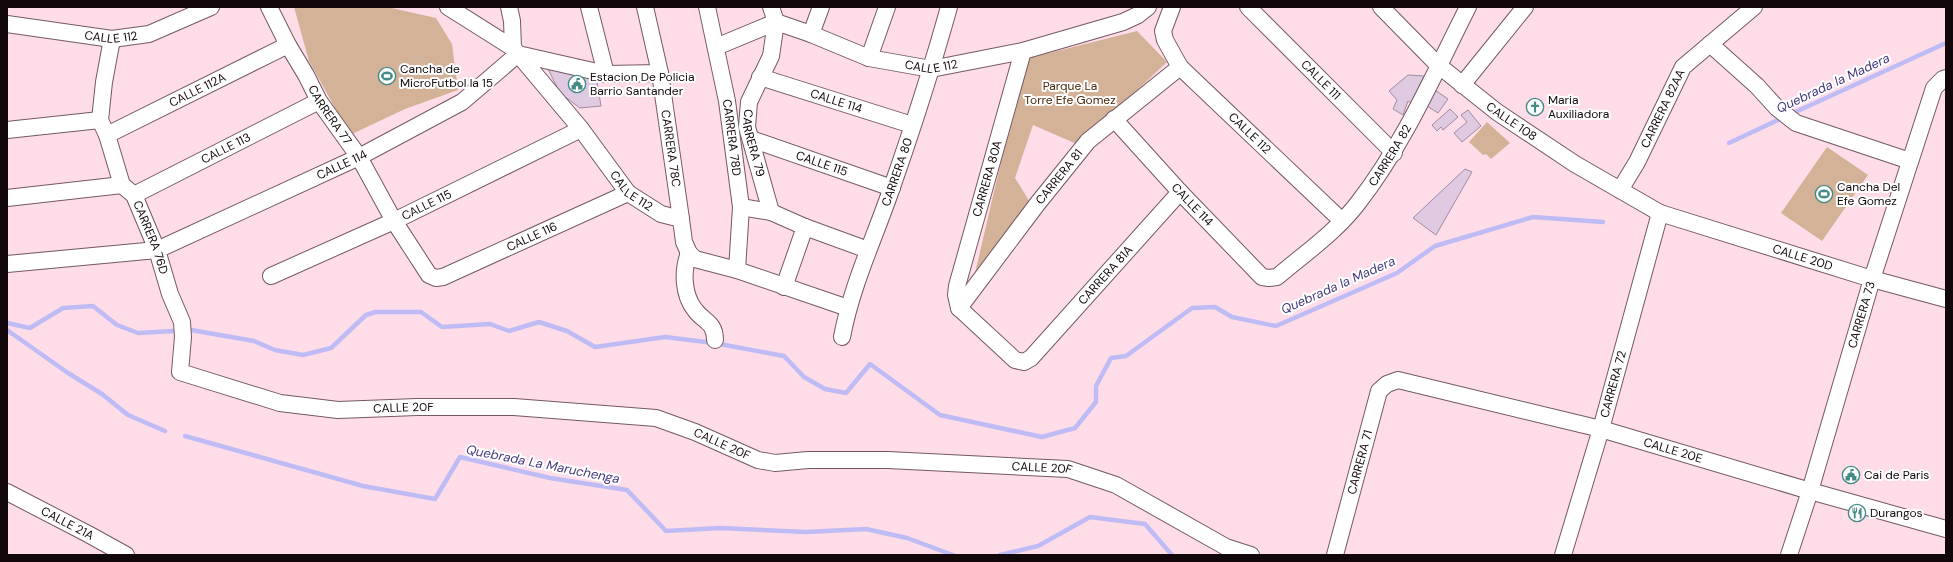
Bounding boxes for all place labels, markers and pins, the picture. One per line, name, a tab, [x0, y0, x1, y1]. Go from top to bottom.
place label: Cancha de MicroFutbol la 15	[400, 61, 493, 91]
sports icon: Cancha de MicroFutbol la 15	[377, 66, 397, 86]
place label: Estacion De Policia Barrio Santander	[590, 69, 695, 99]
public building icon: Estacion De Policia Barrio Santander	[567, 74, 587, 94]
place label: Maria Auxiliadora	[1548, 92, 1609, 122]
church icon: Maria Auxiliadora	[1525, 97, 1545, 117]
place label: Cancha Del Efe Gomez	[1837, 179, 1900, 209]
sports icon: Cancha Del Efe Gomez	[1814, 184, 1834, 204]
public building icon: Cai de Paris	[1841, 465, 1861, 485]
place label: Cai de Paris	[1864, 467, 1929, 483]
restaurant icon: Durangos	[1847, 503, 1867, 523]
place label: Durangos	[1870, 505, 1923, 521]

